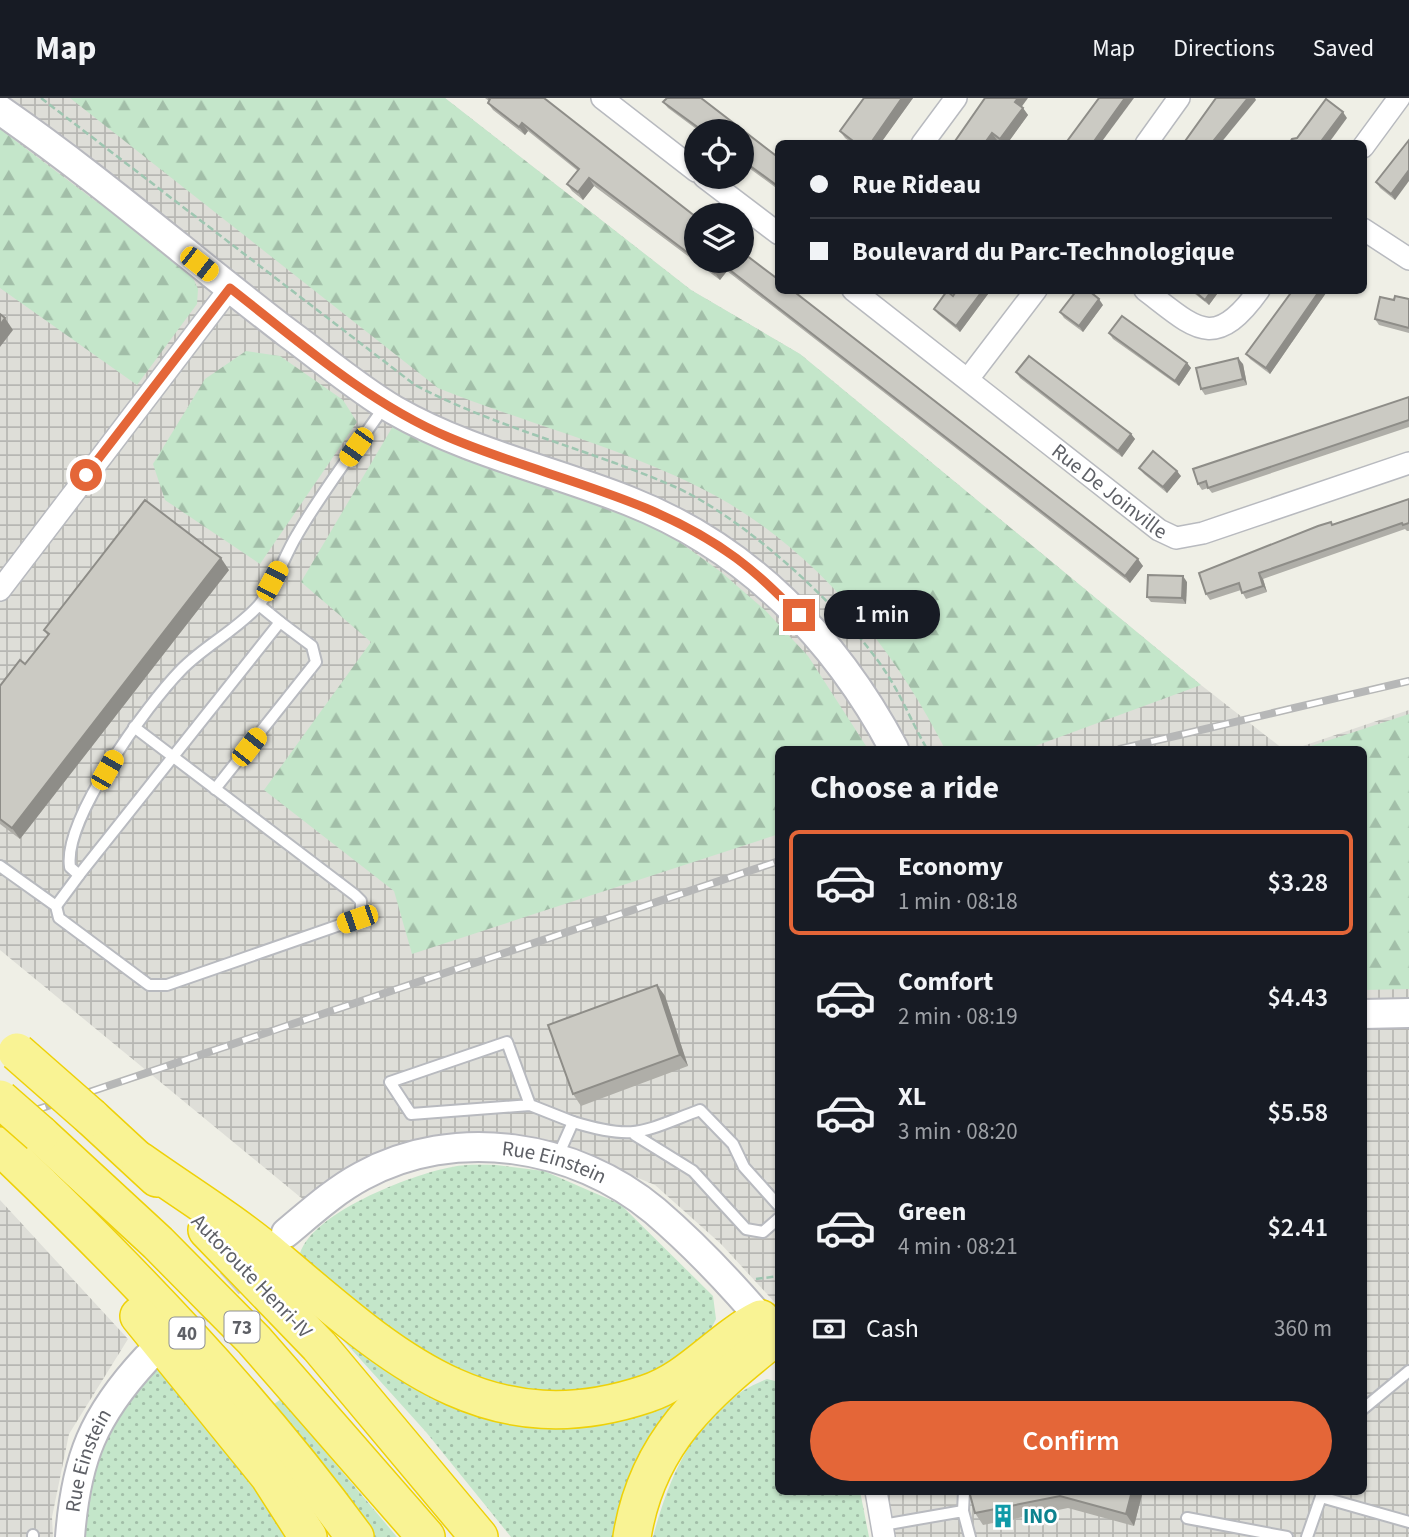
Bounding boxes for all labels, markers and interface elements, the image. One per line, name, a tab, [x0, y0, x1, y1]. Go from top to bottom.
text: Map	[35, 25, 96, 72]
text: Map	[1092, 31, 1135, 66]
text: Directions	[1173, 31, 1275, 66]
text: Saved	[1313, 31, 1374, 66]
map controls	[684, 119, 754, 273]
button: locate	[684, 119, 754, 189]
text: Rue Rideau	[852, 166, 981, 203]
button: layers	[684, 203, 754, 273]
text: Boulevard du Parc-Technologique	[852, 233, 1235, 270]
car	[176, 243, 223, 285]
car	[336, 424, 377, 470]
street label: Rue De Joinville	[1045, 436, 1172, 547]
route start	[70, 459, 102, 491]
car	[253, 558, 292, 604]
callout: 1 min	[824, 590, 939, 640]
text: 1 min	[855, 598, 909, 631]
route end	[783, 599, 815, 631]
car	[228, 724, 271, 770]
car	[88, 747, 127, 793]
text: Choose a ride	[810, 765, 999, 811]
text: Economy	[898, 848, 1003, 885]
icon: car	[814, 851, 877, 914]
text: $3.28	[1267, 864, 1328, 901]
text: 1 min · 08:18	[898, 885, 1018, 918]
car	[334, 902, 381, 936]
text: Comfort	[898, 963, 993, 1000]
icon: car	[814, 966, 877, 1029]
text: $4.43	[1267, 979, 1328, 1016]
text: 2 min · 08:19	[898, 1000, 1018, 1033]
text: XL	[898, 1078, 926, 1115]
icon: car	[814, 1081, 877, 1144]
text: $5.58	[1267, 1094, 1328, 1131]
text: 3 min · 08:20	[898, 1115, 1018, 1148]
street label: Rue Einstein	[500, 1133, 612, 1191]
text: Green	[898, 1193, 966, 1230]
icon: car	[814, 1196, 877, 1259]
street label: Autoroute Henri-IV	[185, 1207, 320, 1345]
text: $2.41	[1267, 1209, 1328, 1246]
text: 4 min · 08:21	[898, 1230, 1018, 1263]
icon: cash	[810, 1310, 848, 1348]
text: Cash	[866, 1310, 919, 1347]
road number: 73	[224, 1312, 260, 1343]
text: 360 m	[1274, 1312, 1332, 1345]
road number: 40	[170, 1317, 204, 1348]
button: Confirm	[810, 1401, 1332, 1481]
street label: Rue Einstein	[58, 1403, 119, 1514]
place label: INO	[1023, 1501, 1058, 1531]
building icon: INO	[989, 1502, 1017, 1530]

